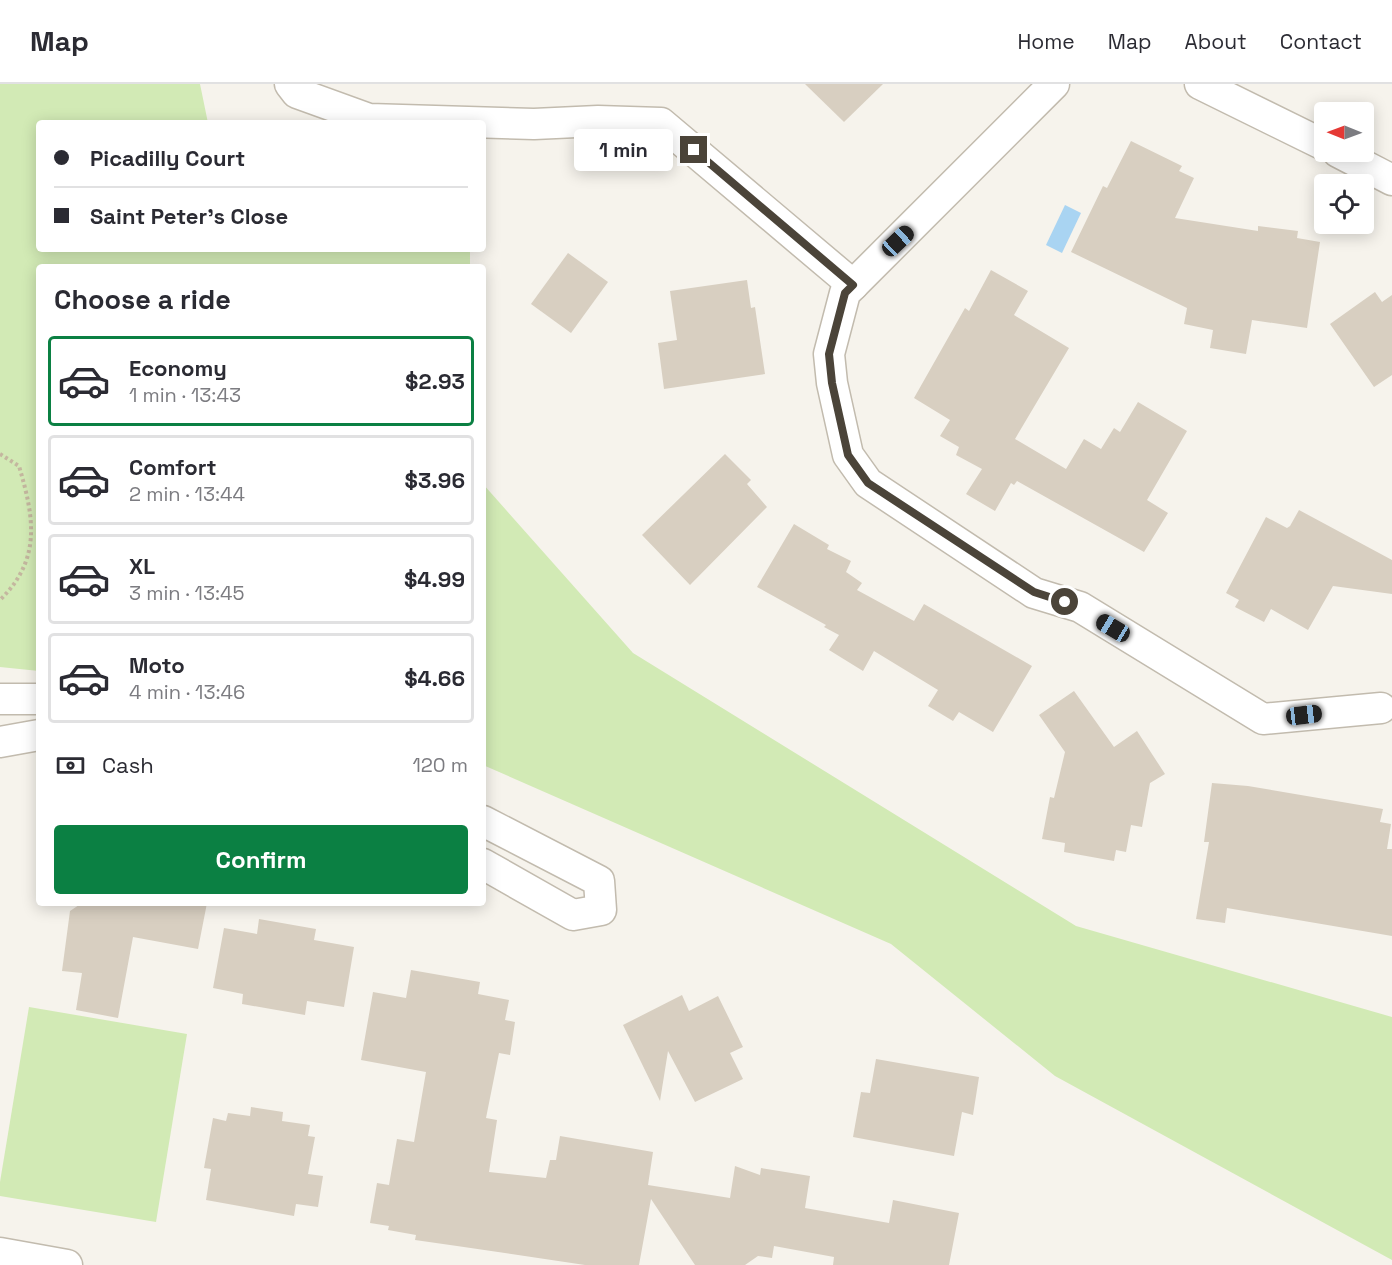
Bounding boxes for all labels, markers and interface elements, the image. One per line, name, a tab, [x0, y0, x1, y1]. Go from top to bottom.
text: Map	[30, 23, 89, 59]
text: Home	[1017, 28, 1075, 55]
text: Map	[1108, 28, 1152, 55]
text: About	[1185, 28, 1247, 55]
text: Contact	[1280, 28, 1362, 55]
north arrow	[1314, 102, 1374, 162]
map controls	[1314, 102, 1374, 234]
callout: 1 min	[574, 129, 673, 171]
route end	[680, 136, 707, 163]
text: 1 min	[599, 137, 648, 163]
text: Picadilly Court	[90, 144, 245, 172]
button: locate	[1314, 174, 1374, 234]
text: Saint Peter's Close	[90, 202, 288, 230]
car	[879, 222, 917, 260]
text: Choose a ride	[54, 282, 231, 317]
icon: car	[57, 354, 111, 408]
text: Economy	[129, 354, 227, 382]
text: $2.93	[405, 367, 465, 395]
text: 1 min · 13:43	[129, 382, 241, 408]
icon: car	[57, 453, 111, 507]
text: Comfort	[129, 453, 217, 481]
text: $3.96	[405, 466, 465, 494]
text: 2 min · 13:44	[129, 481, 245, 507]
icon: car	[57, 552, 111, 606]
text: XL	[129, 552, 155, 580]
text: $4.99	[404, 565, 465, 593]
text: 3 min · 13:45	[129, 580, 245, 606]
route start	[1051, 588, 1078, 615]
car	[1093, 611, 1133, 645]
icon: car	[57, 651, 111, 705]
text: Moto	[129, 651, 185, 679]
text: $4.66	[404, 664, 465, 692]
text: 4 min · 13:46	[129, 679, 245, 705]
car	[1285, 704, 1323, 726]
icon: cash	[54, 749, 87, 782]
text: Cash	[102, 751, 154, 779]
text: 120 m	[412, 752, 468, 778]
button: Confirm	[54, 825, 468, 894]

